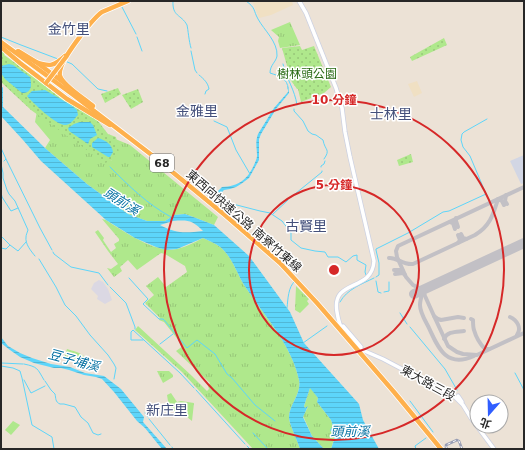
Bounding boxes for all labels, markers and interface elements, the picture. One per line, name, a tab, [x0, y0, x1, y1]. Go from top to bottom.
district label: 金竹里	[48, 21, 90, 37]
park label: 樹林頭公園	[277, 67, 337, 81]
text: 10 分鐘	[312, 93, 356, 107]
district label: 金雅里	[176, 103, 218, 119]
district label: 士林里	[370, 106, 412, 122]
road number: 68	[150, 154, 174, 172]
street label: 東西向快速公路 南寮竹東線	[184, 167, 304, 275]
text: 5 分鐘	[316, 178, 352, 192]
water label: 頭前溪	[101, 185, 144, 219]
district label: 古賢里	[285, 218, 327, 234]
centre of rings	[327, 263, 341, 277]
water label: 豆子埔溪	[47, 347, 103, 375]
street label: 東大路三段	[398, 362, 458, 404]
north arrow	[469, 394, 509, 434]
district label: 新庄里	[146, 402, 188, 418]
text: 北	[478, 415, 493, 431]
water label: 頭前溪	[330, 424, 371, 439]

